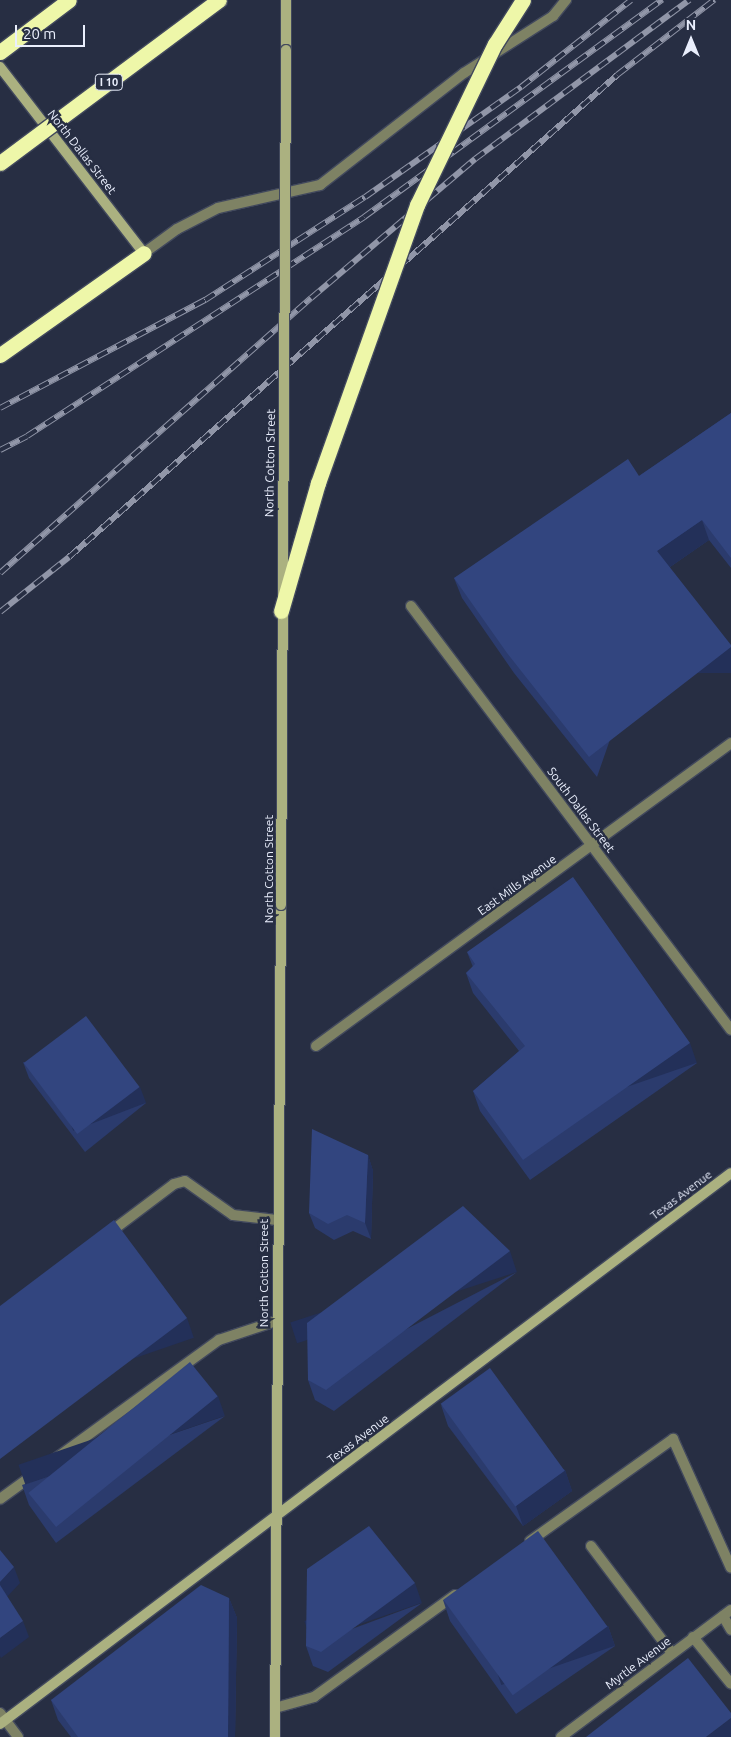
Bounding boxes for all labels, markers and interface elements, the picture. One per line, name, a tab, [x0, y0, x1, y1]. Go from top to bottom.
scale bar	[18, 15, 88, 47]
north arrow	[666, 15, 716, 65]
text: N	[686, 17, 696, 33]
text: 20 m	[23, 25, 56, 42]
road number: I 10	[94, 74, 124, 90]
street label: North Dallas Street	[45, 107, 119, 197]
street label: North Cotton Street	[262, 409, 278, 517]
street label: South Dallas Street	[544, 765, 618, 855]
street label: North Cotton Street	[262, 815, 276, 923]
street label: East Mills Avenue	[475, 852, 559, 918]
street label: Texas Avenue	[647, 1167, 715, 1223]
street label: North Cotton Street	[257, 1219, 271, 1327]
street label: Texas Avenue	[324, 1411, 392, 1467]
street label: Myrtle Avenue	[602, 1634, 674, 1692]

